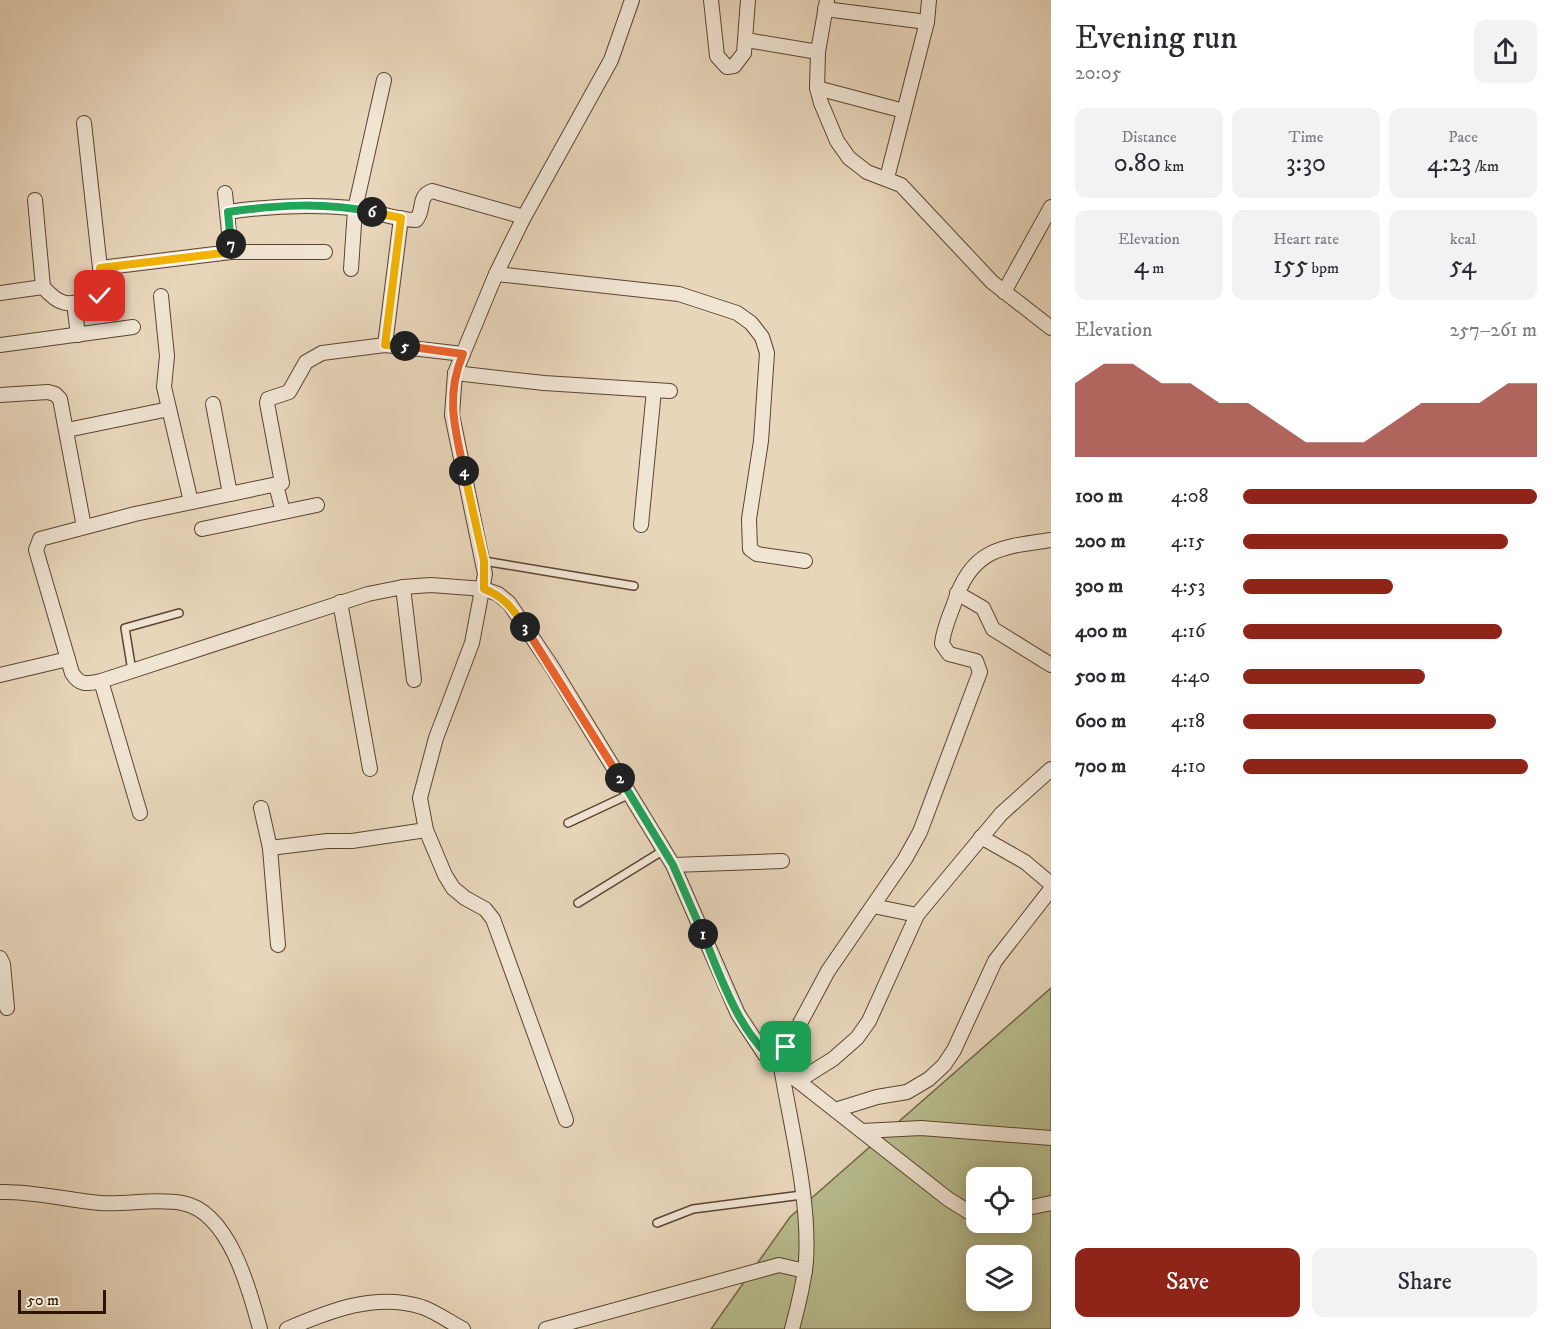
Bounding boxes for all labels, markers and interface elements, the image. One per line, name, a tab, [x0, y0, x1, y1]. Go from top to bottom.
text: Evening run	[1075, 18, 1237, 59]
button: share	[1474, 20, 1537, 83]
text: 20:05	[1075, 61, 1122, 86]
text: Distance	[1121, 127, 1177, 147]
text: Time	[1289, 127, 1323, 147]
text: Pace	[1448, 127, 1478, 147]
text: 0.80	[1114, 147, 1161, 180]
text: 3:30	[1286, 147, 1326, 180]
text: 4:23	[1427, 147, 1471, 180]
text: km	[1161, 156, 1184, 176]
text: /km	[1471, 156, 1499, 176]
pin: 6	[357, 197, 387, 227]
text: 6	[368, 202, 376, 222]
pin: 7	[216, 229, 246, 259]
text: Elevation	[1118, 229, 1180, 249]
text: Heart rate	[1273, 229, 1339, 249]
text: kcal	[1450, 229, 1476, 249]
text: 7	[227, 234, 235, 254]
text: 4	[1134, 249, 1149, 282]
text: 155	[1273, 249, 1308, 282]
text: 54	[1450, 249, 1476, 282]
text: m	[1149, 258, 1164, 278]
text: bpm	[1308, 258, 1339, 278]
pin	[74, 270, 125, 321]
icon: check	[83, 279, 116, 312]
text: Elevation	[1075, 318, 1152, 343]
text: 257–261 m	[1449, 318, 1537, 343]
pin: 5	[390, 331, 420, 361]
text: 5	[401, 336, 409, 356]
pin: 4	[449, 456, 479, 486]
text: 4	[459, 461, 469, 481]
text: 100 m	[1075, 484, 1123, 509]
text: 4:08	[1171, 484, 1209, 509]
text: 200 m	[1075, 529, 1126, 554]
text: 4:15	[1171, 529, 1205, 554]
text: 300 m	[1075, 574, 1123, 599]
text: 4:53	[1171, 574, 1205, 599]
pin: 3	[510, 612, 540, 642]
text: 3	[522, 617, 528, 637]
text: 400 m	[1075, 619, 1127, 644]
text: 4:16	[1171, 619, 1205, 644]
text: 500 m	[1075, 664, 1126, 689]
text: 4:40	[1171, 664, 1210, 689]
text: 600 m	[1075, 709, 1126, 734]
text: 4:18	[1171, 709, 1205, 734]
text: 700 m	[1075, 754, 1126, 779]
text: 4:10	[1171, 754, 1206, 779]
pin: 2	[605, 763, 635, 793]
text: 2	[616, 768, 624, 788]
pin: 1	[688, 919, 718, 949]
text: 1	[700, 924, 706, 944]
pin	[760, 1021, 811, 1072]
icon: arrive	[769, 1030, 802, 1063]
map controls	[966, 1167, 1032, 1311]
button: locate	[966, 1167, 1032, 1233]
button: layers	[966, 1245, 1032, 1311]
button: Save	[1075, 1248, 1300, 1317]
button: Share	[1312, 1248, 1537, 1317]
scale bar	[18, 1287, 106, 1314]
text: 50 m	[27, 1290, 59, 1310]

